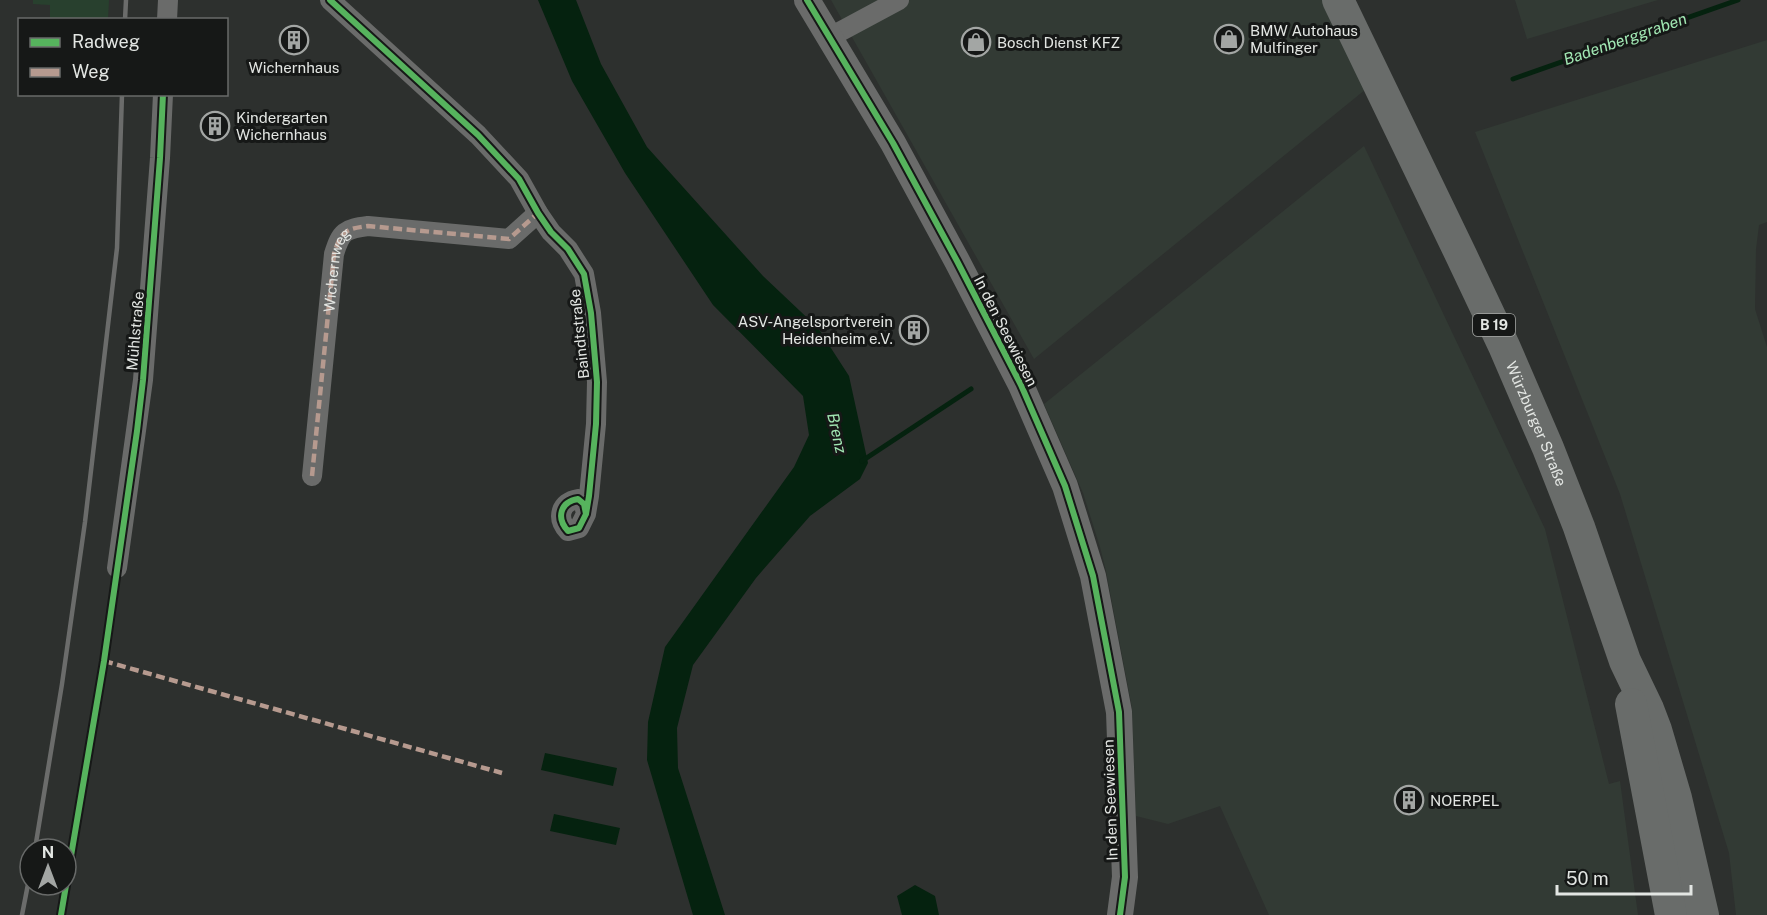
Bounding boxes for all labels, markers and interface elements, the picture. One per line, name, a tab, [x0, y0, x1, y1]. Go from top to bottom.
water label: Badenberggraben	[1561, 9, 1689, 69]
legend	[18, 18, 228, 96]
place label: BMW Autohaus Mulfinger	[1250, 22, 1358, 56]
shop icon: BMW Autohaus Mulfinger	[1213, 23, 1245, 55]
building icon: Wichernhaus	[278, 24, 310, 56]
shop icon: Bosch Dienst KFZ	[960, 26, 992, 58]
text: Radweg	[72, 31, 140, 52]
place label: Bosch Dienst KFZ	[997, 34, 1120, 51]
place label: Wichernhaus	[249, 59, 339, 76]
text: Weg	[72, 61, 110, 82]
place label: Kindergarten Wichernhaus	[236, 109, 328, 143]
building icon: Kindergarten Wichernhaus	[199, 110, 231, 142]
street label: Wichernweg	[320, 224, 353, 313]
street label: In den Seewiesen	[971, 273, 1041, 389]
street label: Baindtstraße	[566, 288, 592, 380]
street label: Mühlstraße	[123, 291, 147, 371]
place label: ASV-Angelsportverein Heidenheim e.V.	[738, 313, 893, 347]
building icon: ASV-Angelsportverein Heidenheim e.V.	[898, 314, 930, 346]
road number: B 19	[1473, 314, 1515, 336]
street label: Würzburger Straße	[1503, 359, 1571, 488]
water label: Brenz	[823, 411, 851, 456]
street label: In den Seewiesen	[1099, 739, 1121, 861]
building icon: NOERPEL	[1393, 784, 1425, 816]
place label: NOERPEL	[1430, 792, 1500, 809]
north arrow	[18, 837, 78, 897]
text: N	[42, 843, 54, 862]
scale bar	[1557, 858, 1690, 896]
text: 50 m	[1566, 868, 1609, 889]

